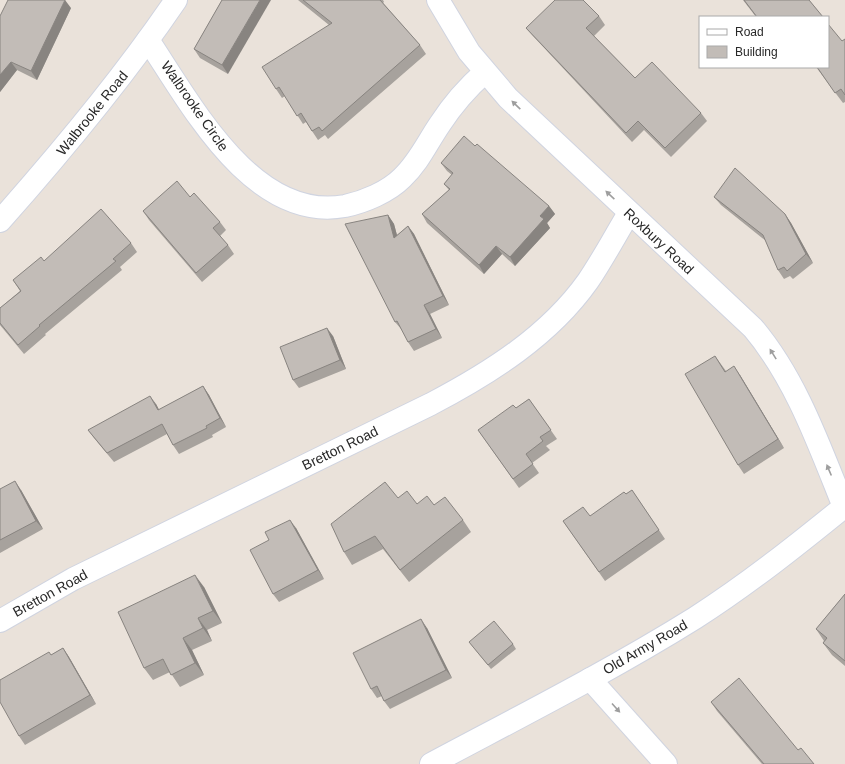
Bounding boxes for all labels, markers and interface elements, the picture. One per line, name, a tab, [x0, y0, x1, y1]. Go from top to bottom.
legend	[699, 16, 829, 68]
text: Road	[735, 25, 764, 39]
text: Building	[735, 45, 778, 59]
street label: Walbrooke Circle	[158, 58, 232, 154]
street label: Walbrooke Road	[53, 68, 131, 158]
one-way arrow	[511, 100, 521, 110]
one-way arrow	[605, 190, 615, 200]
street label: Roxbury Road	[621, 205, 697, 277]
one-way arrow	[769, 348, 776, 360]
street label: Bretton Road	[299, 423, 381, 473]
one-way arrow	[826, 464, 832, 476]
street label: Bretton Road	[10, 566, 90, 620]
street label: Old Army Road	[600, 616, 690, 678]
one-way arrow	[612, 703, 621, 713]

